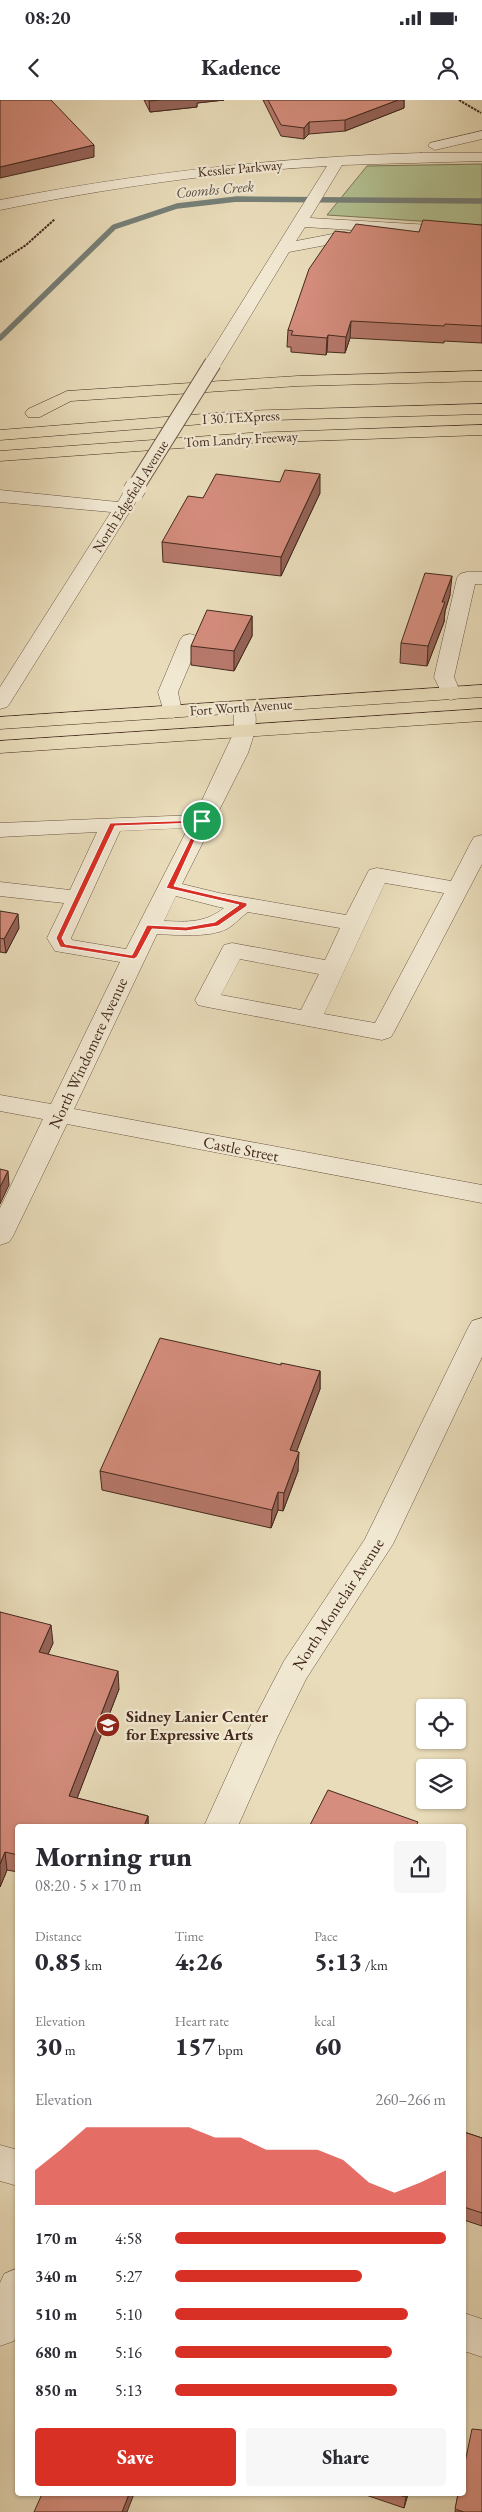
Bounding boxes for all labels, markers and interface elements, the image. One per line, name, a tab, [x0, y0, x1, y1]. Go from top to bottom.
text: 08:20	[25, 5, 71, 30]
text: Kadence	[201, 53, 281, 82]
icon: back	[20, 54, 48, 82]
icon: person	[434, 54, 462, 82]
street label: Kessler Parkway	[197, 155, 284, 181]
water label: Coombs Creek	[175, 176, 255, 202]
street label: I 30 TEXpress	[202, 406, 281, 428]
street label: Tom Landry Freeway	[184, 427, 299, 451]
street label: North Edgefield Avenue	[88, 436, 172, 556]
street label: Fort Worth Avenue	[189, 694, 294, 720]
pin	[181, 800, 223, 842]
icon: arrive	[188, 807, 216, 835]
street label: North Windomere Avenue	[44, 974, 132, 1132]
street label: Castle Street	[202, 1131, 280, 1167]
street label: North Montclair Avenue	[288, 1534, 388, 1674]
map controls	[416, 1699, 466, 1809]
button: locate	[416, 1699, 466, 1749]
place label: Sidney Lanier Center for Expressive Arts	[126, 1706, 268, 1745]
school or university icon: Sidney Lanier Center for Expressive Arts	[95, 1712, 121, 1738]
button: layers	[416, 1759, 466, 1809]
text: Morning run	[35, 1838, 192, 1874]
button: share	[394, 1841, 446, 1893]
text: 08:20 · 5 × 170 m	[35, 1875, 142, 1896]
text: Distance	[35, 1927, 82, 1945]
text: Time	[175, 1927, 204, 1945]
text: Pace	[314, 1927, 338, 1945]
text: 0.85	[35, 1945, 82, 1977]
text: 4:26	[175, 1945, 222, 1977]
text: 5:13	[314, 1945, 362, 1977]
text: km	[82, 1956, 102, 1974]
text: /km	[362, 1956, 388, 1974]
text: Elevation	[35, 2012, 85, 2030]
text: Heart rate	[175, 2012, 229, 2030]
text: kcal	[314, 2012, 335, 2030]
text: 30	[35, 2030, 62, 2062]
text: 157	[175, 2030, 215, 2062]
text: 60	[314, 2030, 341, 2062]
text: m	[62, 2041, 76, 2059]
text: bpm	[215, 2041, 243, 2059]
text: Elevation	[35, 2089, 93, 2110]
text: 260–266 m	[375, 2089, 446, 2110]
text: 170 m	[35, 2228, 77, 2249]
text: 4:58	[115, 2228, 142, 2249]
text: 340 m	[35, 2266, 77, 2287]
text: 5:27	[115, 2266, 142, 2287]
text: 510 m	[35, 2304, 77, 2325]
text: 5:10	[115, 2304, 142, 2325]
text: 680 m	[35, 2342, 77, 2363]
text: 5:16	[115, 2342, 142, 2363]
text: 850 m	[35, 2380, 77, 2401]
text: 5:13	[115, 2380, 142, 2401]
button: Save	[35, 2428, 236, 2486]
button: Share	[246, 2428, 446, 2486]

